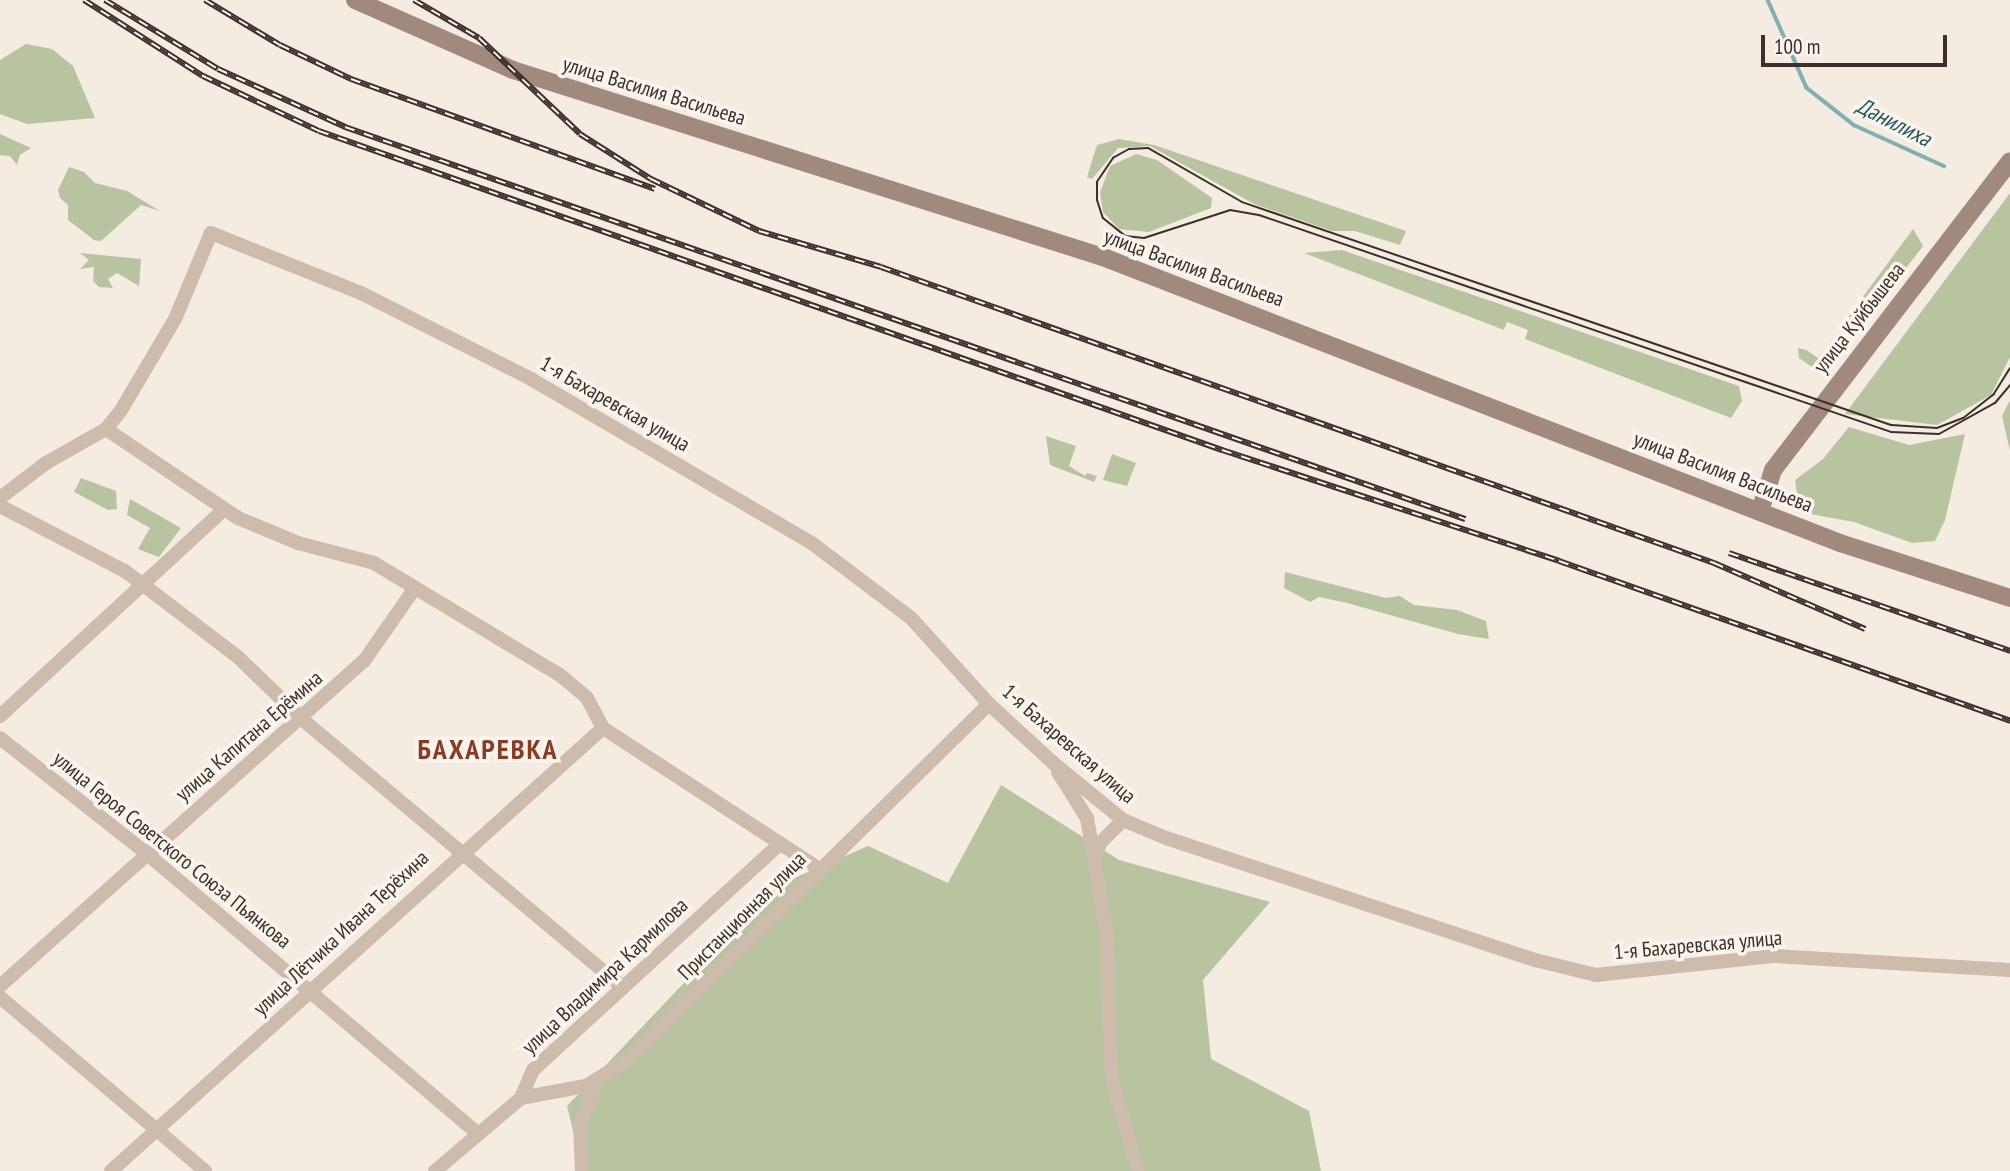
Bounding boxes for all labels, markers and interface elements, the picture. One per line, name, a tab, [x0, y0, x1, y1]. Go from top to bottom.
scale bar	[1765, 21, 1951, 65]
text: 100 m	[1774, 33, 1820, 60]
street label: улица Василия Васильева	[560, 51, 748, 131]
water label: Данилиха	[1852, 92, 1936, 152]
street label: улица Василия Васильева	[1101, 224, 1287, 312]
street label: улица Куйбышева	[1808, 258, 1910, 378]
street label: 1-я Бахаревская улица	[536, 351, 694, 457]
street label: улица Василия Васильева	[1630, 426, 1816, 518]
street label: улица Капитана Ерёмина	[170, 665, 328, 807]
street label: 1-я Бахаревская улица	[997, 679, 1141, 809]
district label: БАХАРЕВКА	[419, 732, 557, 766]
street label: улица Героя Советского Союза Пьянкова	[48, 746, 296, 954]
street label: улица Лётчика Ивана Терёхина	[248, 845, 434, 1021]
street label: Пристанционная улица	[673, 847, 811, 985]
street label: улица Владимира Кармилова	[517, 893, 693, 1059]
street label: 1-я Бахаревская улица	[1613, 925, 1783, 965]

